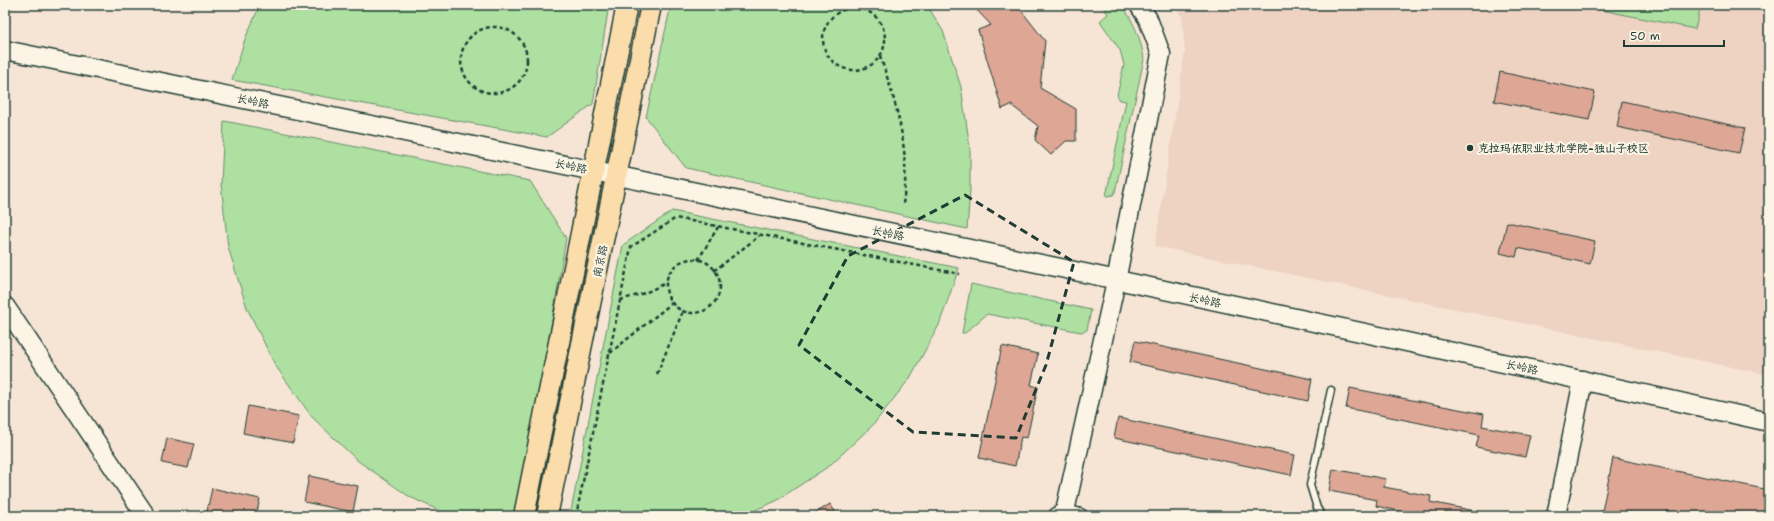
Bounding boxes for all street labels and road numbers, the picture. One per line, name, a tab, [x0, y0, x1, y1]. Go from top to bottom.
street label: 长岭路	[235, 91, 271, 112]
street label: 长岭路	[553, 156, 589, 177]
street label: 长岭路	[870, 223, 906, 244]
street label: 南京路	[590, 243, 611, 279]
street label: 长岭路	[1187, 290, 1223, 311]
street label: 长岭路	[1504, 357, 1540, 378]

